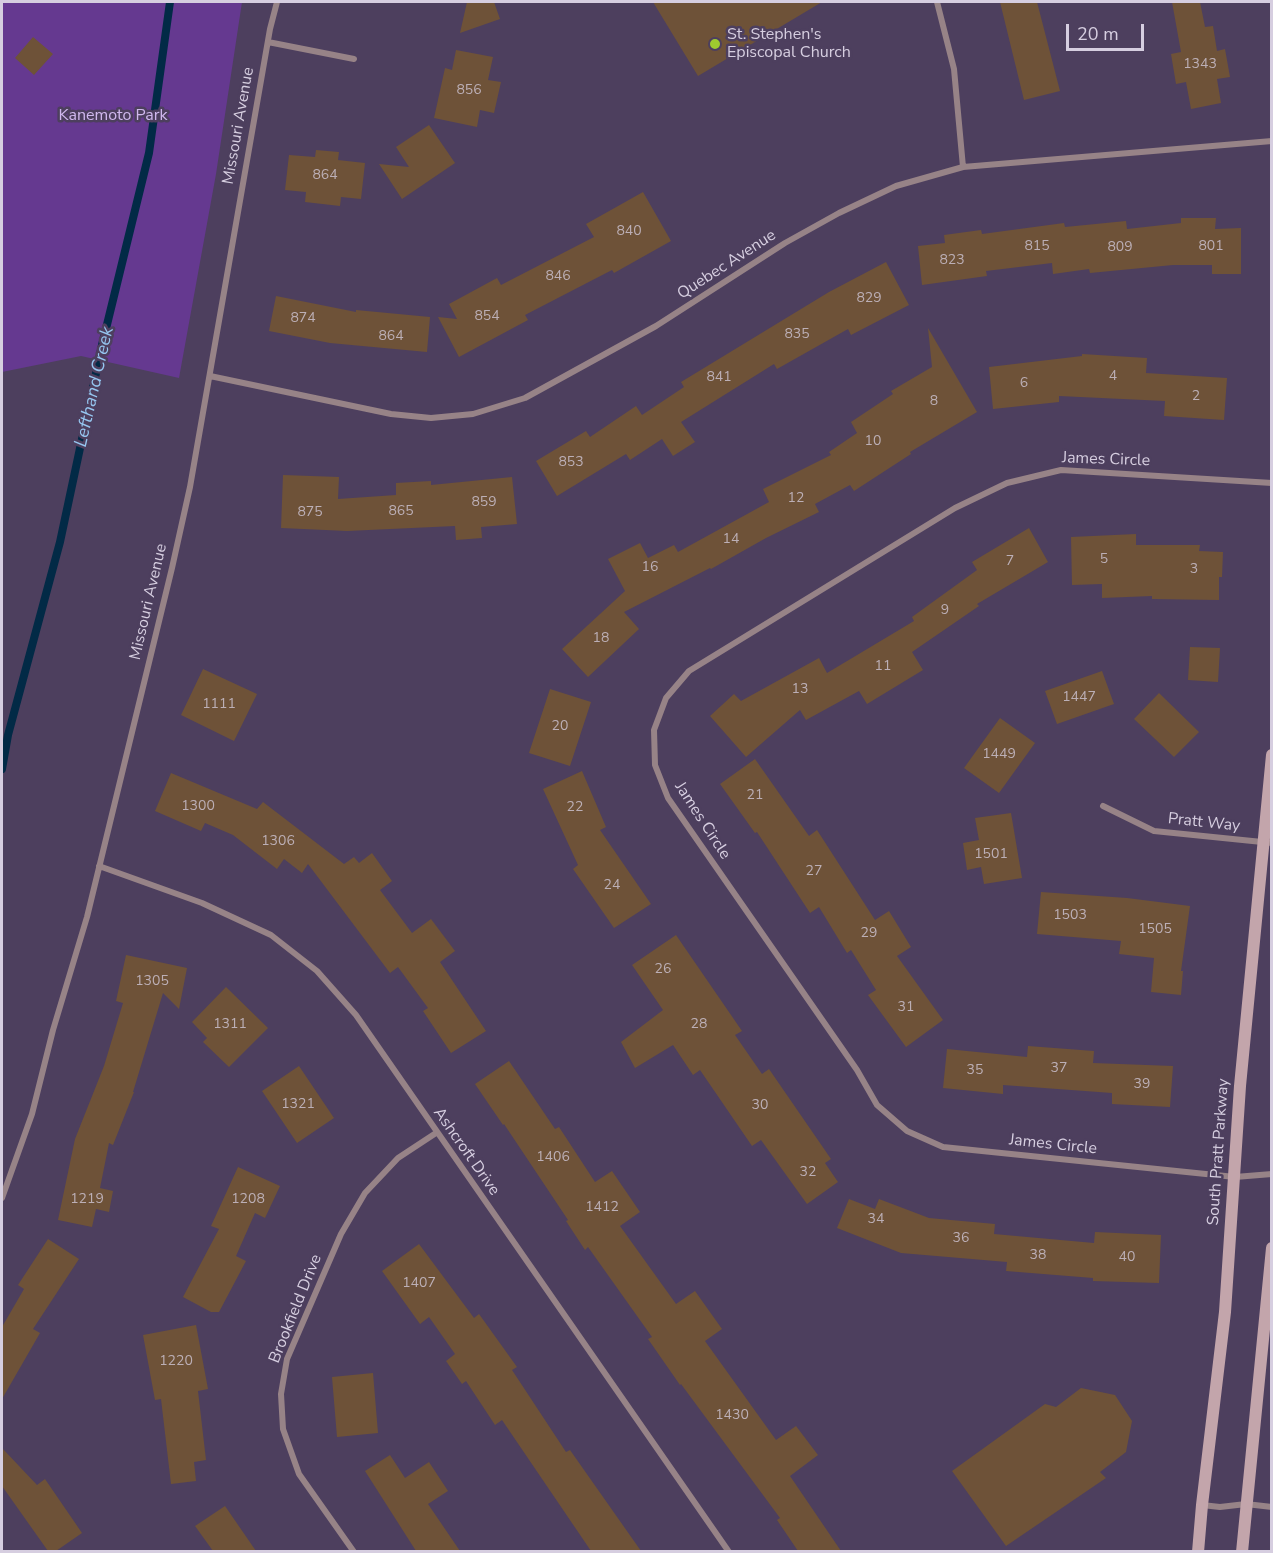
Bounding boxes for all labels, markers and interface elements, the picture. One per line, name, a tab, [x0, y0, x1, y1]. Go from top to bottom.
scale bar	[1069, 12, 1147, 50]
text: 20 m	[1077, 22, 1119, 46]
place label: St. Stephen's Episcopal Church	[727, 25, 851, 63]
marker: St. Stephen's Episcopal Church	[708, 37, 722, 51]
house number: 1343	[1183, 57, 1217, 73]
street label: Missouri Avenue	[219, 66, 259, 186]
house number: 856	[456, 83, 482, 99]
park label: Kanemoto Park	[58, 106, 168, 126]
house number: 864	[312, 168, 338, 184]
house number: 840	[616, 224, 642, 240]
street label: Quebec Avenue	[674, 226, 780, 304]
house number: 815	[1024, 239, 1050, 255]
house number: 801	[1198, 239, 1224, 255]
house number: 809	[1107, 240, 1133, 256]
house number: 823	[939, 253, 965, 269]
house number: 846	[545, 269, 571, 285]
house number: 829	[856, 291, 882, 307]
house number: 854	[474, 309, 500, 325]
house number: 874	[290, 311, 316, 327]
water label: Lefthand Creek	[71, 325, 119, 449]
house number: 835	[784, 327, 810, 343]
house number: 864	[378, 329, 404, 345]
house number: 4	[1109, 369, 1117, 385]
house number: 841	[706, 370, 732, 386]
house number: 6	[1020, 376, 1028, 392]
house number: 2	[1192, 389, 1200, 405]
house number: 8	[930, 394, 938, 410]
house number: 10	[865, 434, 881, 450]
street label: James Circle	[1062, 449, 1150, 471]
house number: 853	[558, 455, 584, 471]
house number: 12	[788, 491, 804, 507]
house number: 859	[471, 495, 497, 511]
house number: 865	[388, 504, 414, 520]
house number: 875	[297, 505, 323, 521]
house number: 14	[723, 532, 739, 548]
street label: Missouri Avenue	[126, 542, 172, 662]
house number: 5	[1100, 552, 1108, 568]
house number: 7	[1006, 554, 1014, 570]
house number: 16	[642, 560, 658, 576]
house number: 3	[1190, 562, 1198, 578]
house number: 9	[941, 603, 949, 619]
house number: 18	[593, 631, 609, 647]
house number: 11	[875, 659, 891, 675]
house number: 13	[792, 682, 808, 698]
house number: 1447	[1062, 690, 1096, 706]
house number: 1111	[202, 697, 236, 713]
house number: 20	[552, 719, 568, 735]
house number: 1449	[982, 747, 1016, 763]
street label: James Circle	[670, 779, 734, 863]
house number: 21	[747, 788, 763, 804]
house number: 1300	[181, 799, 215, 815]
house number: 22	[567, 800, 583, 816]
street label: Pratt Way	[1167, 810, 1241, 836]
house number: 1306	[261, 834, 295, 850]
house number: 1501	[974, 847, 1008, 863]
house number: 27	[806, 864, 822, 880]
house number: 24	[604, 878, 620, 894]
house number: 1503	[1053, 908, 1087, 924]
house number: 1505	[1138, 922, 1172, 938]
house number: 29	[861, 926, 877, 942]
house number: 26	[655, 962, 671, 978]
house number: 1305	[135, 974, 169, 990]
house number: 31	[898, 1000, 914, 1016]
house number: 1311	[213, 1017, 247, 1033]
house number: 28	[691, 1017, 707, 1033]
house number: 37	[1051, 1061, 1067, 1077]
house number: 35	[967, 1063, 983, 1079]
house number: 39	[1134, 1077, 1150, 1093]
street label: South Pratt Parkway	[1204, 1078, 1234, 1226]
house number: 1321	[281, 1097, 315, 1113]
house number: 30	[752, 1098, 768, 1114]
street label: Ashcroft Drive	[429, 1104, 503, 1200]
street label: James Circle	[1008, 1131, 1098, 1159]
house number: 1406	[536, 1150, 570, 1166]
house number: 32	[800, 1165, 816, 1181]
house number: 1219	[70, 1192, 104, 1208]
house number: 1208	[231, 1192, 265, 1208]
house number: 1412	[585, 1200, 619, 1216]
house number: 34	[868, 1212, 884, 1228]
house number: 36	[953, 1231, 969, 1247]
house number: 38	[1030, 1248, 1046, 1264]
house number: 40	[1119, 1250, 1135, 1266]
street label: Brookfield Drive	[265, 1252, 327, 1366]
house number: 1407	[402, 1276, 436, 1292]
house number: 1220	[159, 1354, 193, 1370]
house number: 1430	[715, 1408, 749, 1424]

